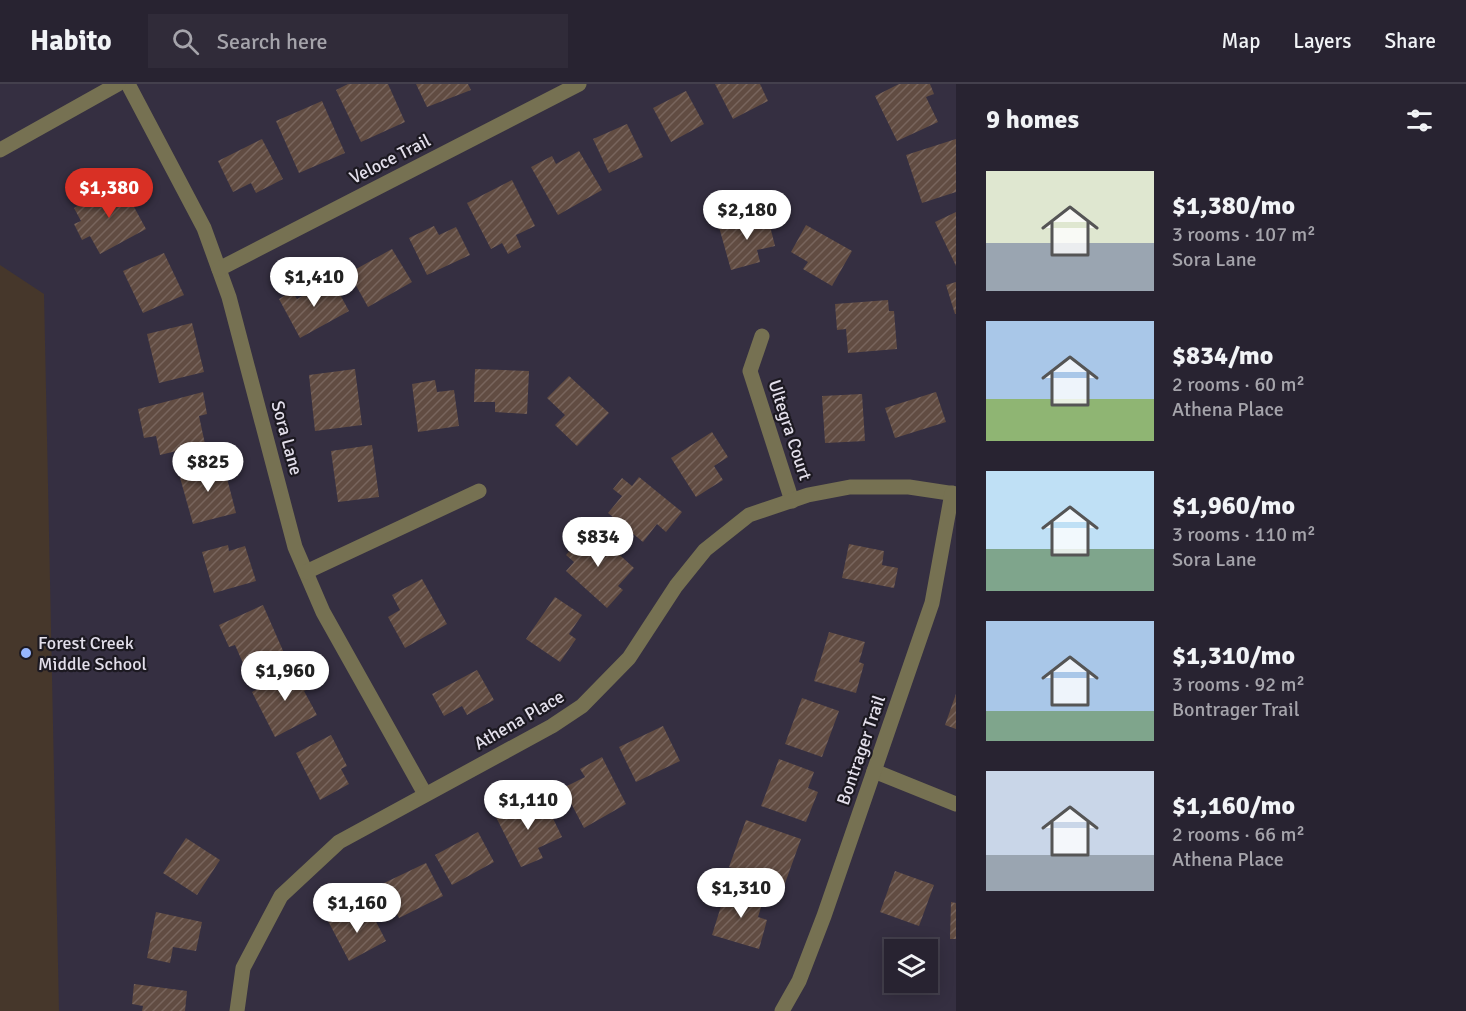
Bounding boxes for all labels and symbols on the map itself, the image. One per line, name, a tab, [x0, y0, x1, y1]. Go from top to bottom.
street label: Veloce Trail	[346, 129, 434, 189]
pin: $1,380	[60, 168, 158, 219]
pin: $2,180	[698, 190, 796, 241]
pin: $1,410	[265, 257, 363, 308]
street label: Ultegra Court	[763, 377, 817, 483]
street label: Sora Lane	[267, 398, 307, 478]
pin: $825	[172, 442, 244, 493]
pin: $834	[562, 517, 634, 568]
place label: Forest Creek Middle School	[38, 632, 147, 675]
marker: Forest Creek Middle School	[19, 646, 33, 660]
pin: $1,960	[236, 651, 334, 702]
street label: Athena Place	[470, 685, 568, 755]
street label: Bontrager Trail	[832, 692, 890, 808]
pin: $1,110	[479, 780, 577, 831]
pin: $1,310	[692, 868, 790, 919]
pin: $1,160	[308, 883, 406, 934]

